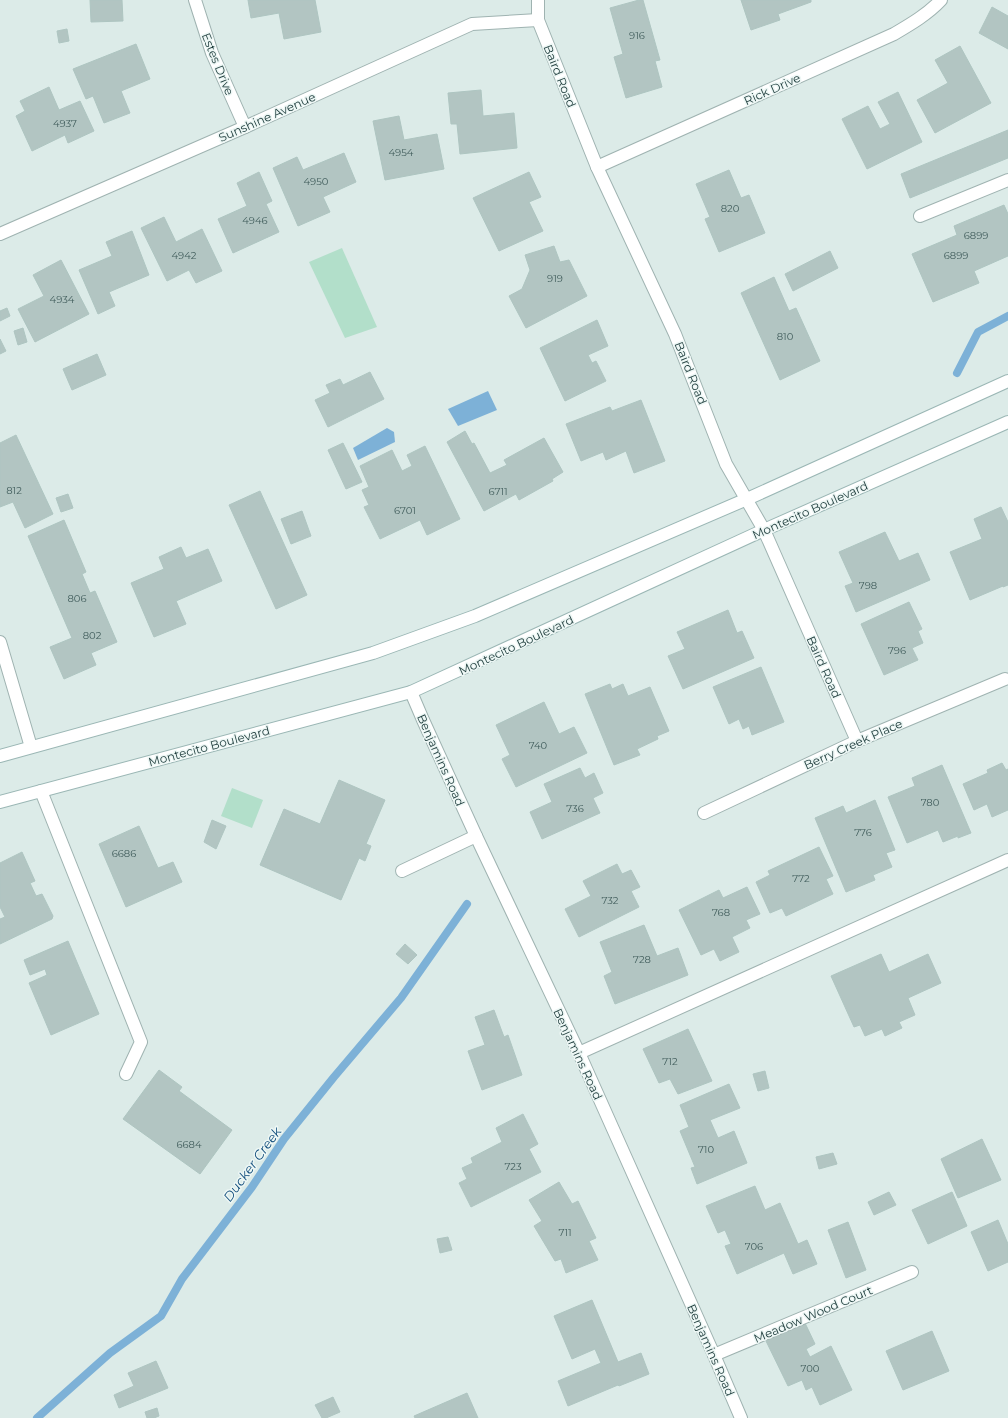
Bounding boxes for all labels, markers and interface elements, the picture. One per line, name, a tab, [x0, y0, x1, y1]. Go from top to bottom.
house number: 916	[629, 29, 645, 42]
street label: Estes Drive	[199, 31, 237, 97]
street label: Baird Road	[541, 42, 579, 110]
street label: Rick Drive	[741, 70, 803, 108]
street label: Sunshine Avenue	[216, 89, 318, 145]
house number: 4937	[53, 117, 77, 130]
house number: 4954	[389, 146, 414, 159]
house number: 4950	[304, 175, 329, 188]
house number: 820	[721, 202, 740, 215]
house number: 4946	[242, 214, 268, 227]
house number: 6899	[964, 229, 988, 242]
house number: 4942	[172, 249, 197, 262]
house number: 6899	[944, 249, 968, 262]
house number: 919	[547, 272, 563, 285]
house number: 4934	[50, 293, 75, 306]
house number: 810	[777, 330, 794, 343]
street label: Baird Road	[672, 339, 710, 407]
street label: Montecito Boulevard	[750, 478, 870, 542]
house number: 812	[6, 484, 22, 497]
house number: 6711	[488, 485, 508, 498]
house number: 6701	[394, 504, 416, 517]
house number: 798	[859, 579, 877, 592]
house number: 806	[67, 592, 87, 605]
street label: Montecito Boulevard	[456, 612, 576, 678]
house number: 802	[83, 629, 102, 642]
street label: Baird Road	[804, 633, 844, 701]
house number: 796	[888, 644, 906, 657]
street label: Benjamins Road	[414, 712, 468, 808]
street label: Berry Creek Place	[801, 716, 905, 772]
street label: Montecito Boulevard	[147, 723, 271, 769]
house number: 740	[529, 739, 548, 752]
house number: 780	[921, 796, 940, 809]
house number: 736	[566, 802, 584, 815]
house number: 776	[854, 826, 872, 839]
house number: 6686	[112, 847, 136, 860]
house number: 772	[792, 872, 810, 885]
house number: 732	[601, 894, 619, 907]
house number: 768	[712, 906, 730, 919]
house number: 728	[633, 953, 651, 966]
street label: Benjamins Road	[550, 1006, 606, 1102]
house number: 712	[662, 1055, 678, 1068]
water label: Ducker Creek	[220, 1122, 285, 1204]
house number: 6684	[176, 1138, 202, 1151]
house number: 710	[698, 1143, 714, 1156]
house number: 723	[504, 1160, 522, 1173]
house number: 711	[558, 1226, 572, 1239]
house number: 706	[745, 1240, 763, 1253]
street label: Meadow Wood Court	[751, 1282, 875, 1346]
street label: Benjamins Road	[684, 1302, 738, 1398]
house number: 700	[801, 1362, 820, 1375]

